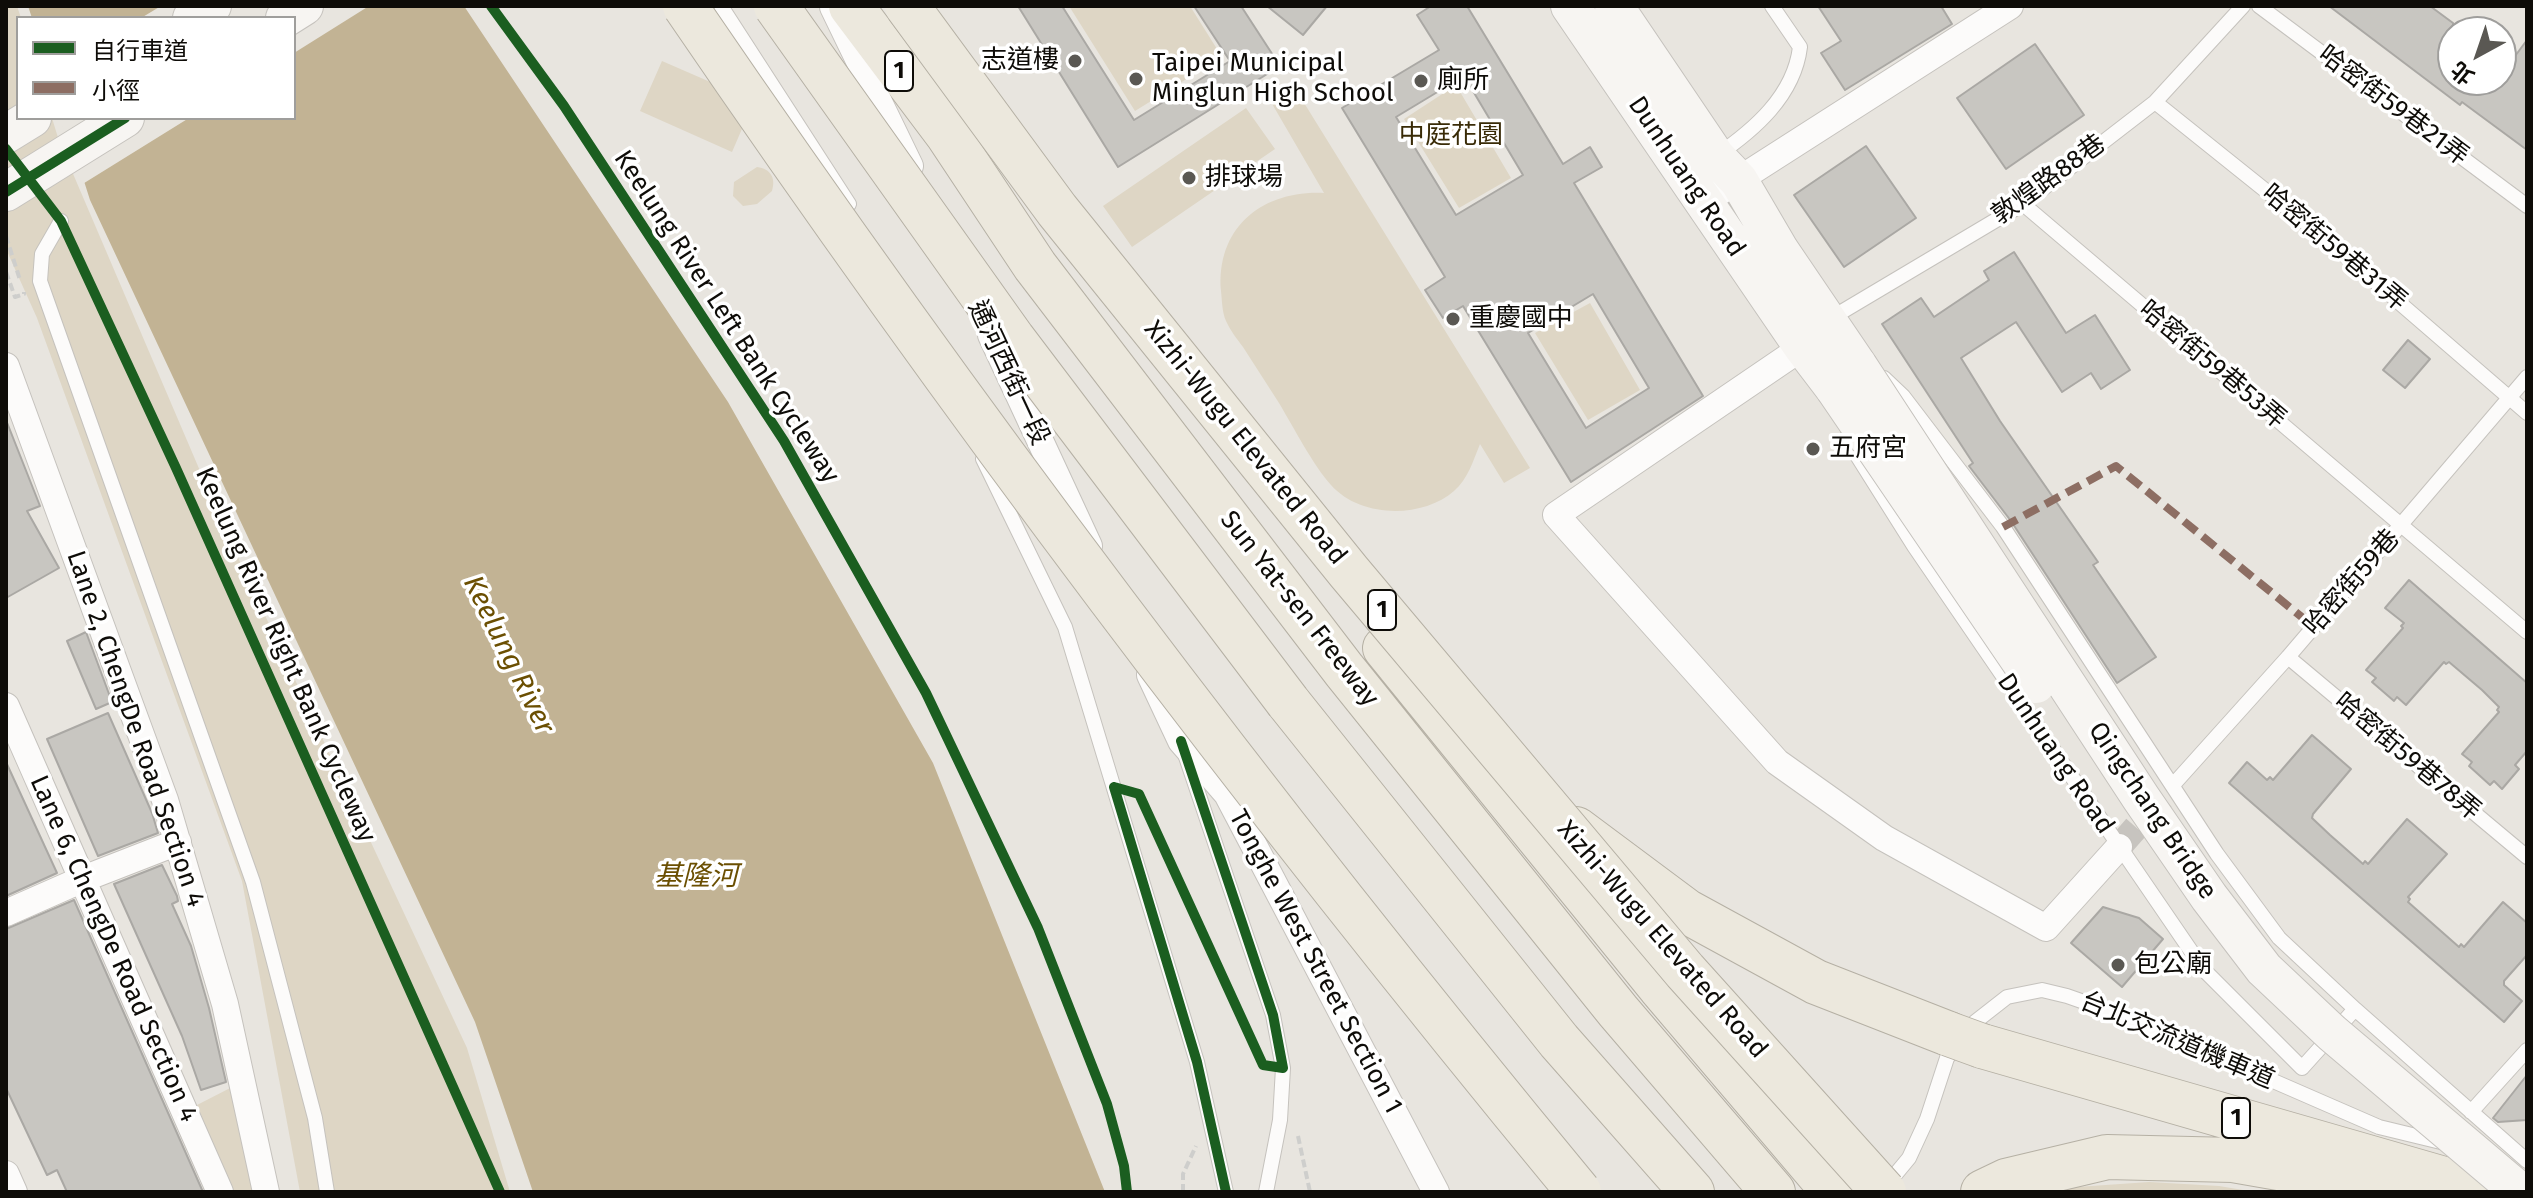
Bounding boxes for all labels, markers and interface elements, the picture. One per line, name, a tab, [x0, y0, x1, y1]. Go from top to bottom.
legend	[16, 16, 296, 120]
north arrow	[2437, 16, 2517, 96]
text: 自行車道	[92, 37, 188, 65]
street label: 哈密街59巷21弄	[2312, 39, 2474, 173]
place label: 志道樓	[981, 45, 1059, 77]
place label: Taipei Municipal Minglun High School	[1152, 48, 1394, 110]
road number: 1	[885, 51, 913, 91]
marker: 志道樓	[1066, 52, 1084, 70]
text: 北	[2445, 56, 2480, 91]
place label: 廁所	[1437, 65, 1489, 97]
marker: Taipei Municipal Minglun High School	[1127, 70, 1145, 88]
marker: 廁所	[1412, 72, 1430, 90]
text: 小徑	[92, 77, 140, 105]
street label: Dunhuang Road	[1621, 91, 1751, 263]
park label: 中庭花園	[1399, 120, 1503, 152]
street label: 敦煌路88巷	[1986, 128, 2112, 232]
street label: Keelung River Left Bank Cycleway	[607, 145, 845, 489]
place label: 排球場	[1205, 162, 1283, 194]
marker: 排球場	[1180, 169, 1198, 187]
street label: 哈密街59巷31弄	[2255, 178, 2413, 318]
street label: 哈密街59巷53弄	[2132, 295, 2292, 435]
street label: 通河西街一段	[961, 296, 1055, 450]
place label: 重慶國中	[1469, 303, 1573, 335]
marker: 重慶國中	[1444, 310, 1462, 328]
street label: Xizhi-Wugu Elevated Road	[1137, 315, 1353, 571]
place label: 五府宮	[1829, 433, 1907, 465]
marker: 五府宮	[1804, 440, 1822, 458]
street label: Keelung River Right Bank Cycleway	[188, 463, 382, 847]
street label: Sun Yat-sen Freeway	[1213, 505, 1385, 713]
street label: 哈密街59巷	[2297, 524, 2407, 642]
street label: Lane 2, ChengDe Road Section 4	[59, 547, 211, 911]
water label: Keelung River	[455, 570, 561, 740]
road number: 1	[1368, 590, 1396, 630]
street label: Dunhuang Road	[1990, 668, 2120, 840]
street label: 哈密街59巷78弄	[2327, 687, 2487, 827]
street label: Qingchang Bridge	[2081, 716, 2223, 906]
street label: Lane 6, ChengDe Road Section 4	[22, 771, 204, 1127]
street label: Tonghe West Street Section 1	[1222, 805, 1408, 1119]
street label: Xizhi-Wugu Elevated Road	[1550, 815, 1774, 1065]
water label: 基隆河	[654, 860, 738, 894]
place label: 包公廟	[2134, 949, 2212, 981]
marker: 包公廟	[2109, 956, 2127, 974]
street label: 台北交流道機車道	[2075, 986, 2279, 1096]
road number: 1	[2222, 1098, 2250, 1138]

